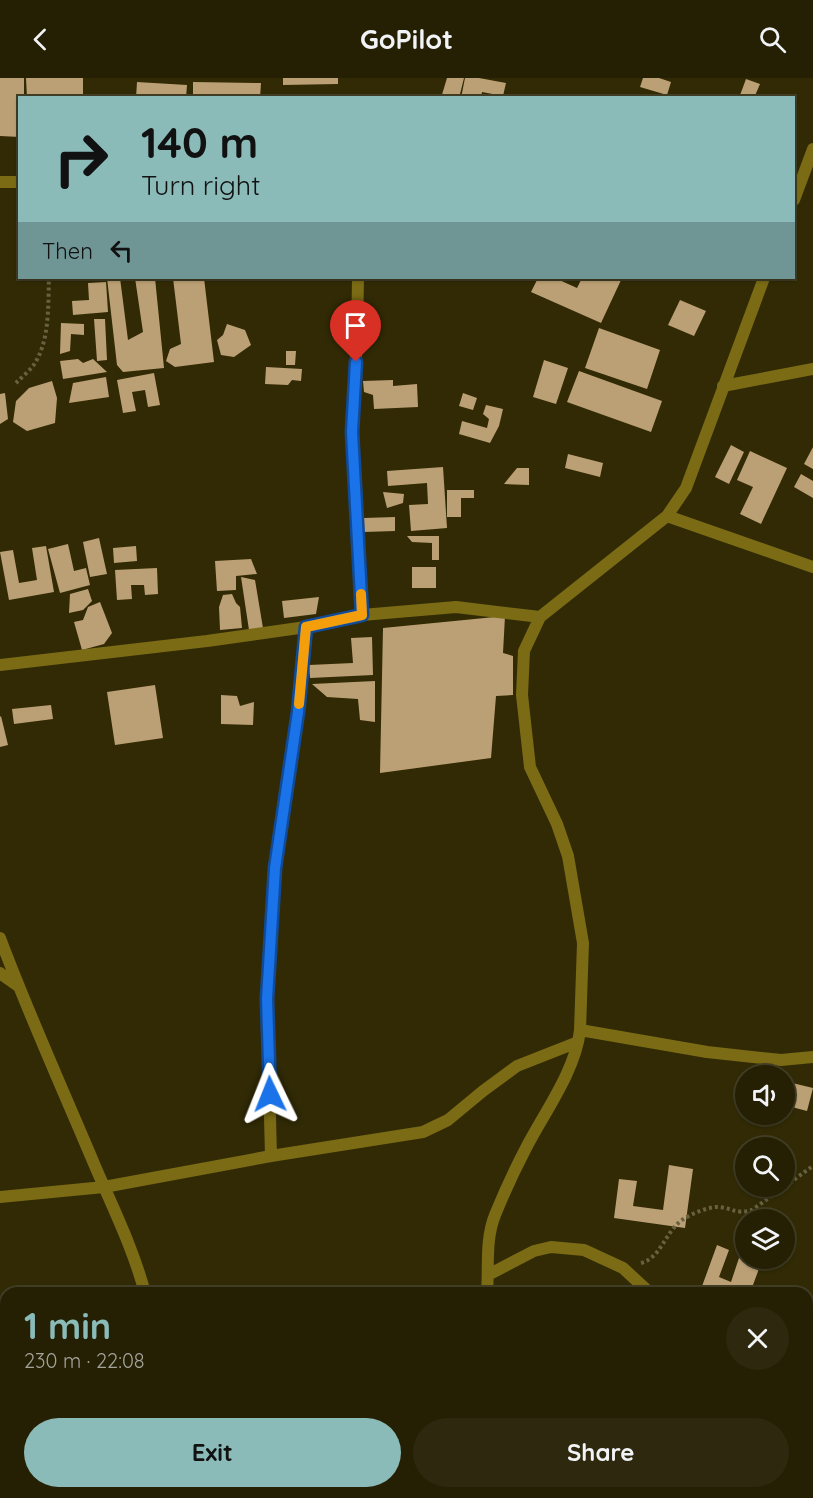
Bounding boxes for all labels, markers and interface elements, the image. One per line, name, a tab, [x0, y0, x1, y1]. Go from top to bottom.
text: GoPilot	[360, 22, 453, 56]
icon: back	[24, 23, 57, 56]
icon: search	[756, 23, 789, 56]
text: 140 m	[141, 116, 258, 169]
icon: right	[42, 120, 120, 198]
text: Turn right	[141, 168, 260, 202]
icon: left	[105, 234, 138, 267]
text: Then	[42, 237, 93, 265]
pin	[330, 300, 381, 362]
icon: arrive	[339, 309, 372, 342]
position arrow	[238, 1062, 302, 1126]
map controls	[735, 1065, 795, 1269]
button: sound	[735, 1065, 795, 1125]
button: search	[735, 1137, 795, 1197]
button: layers	[735, 1209, 795, 1269]
text: 1 min	[24, 1303, 111, 1348]
button: close	[726, 1307, 789, 1370]
text: 230 m · 22:08	[24, 1348, 145, 1373]
button: Exit	[24, 1418, 401, 1487]
button: Share	[413, 1418, 789, 1487]

